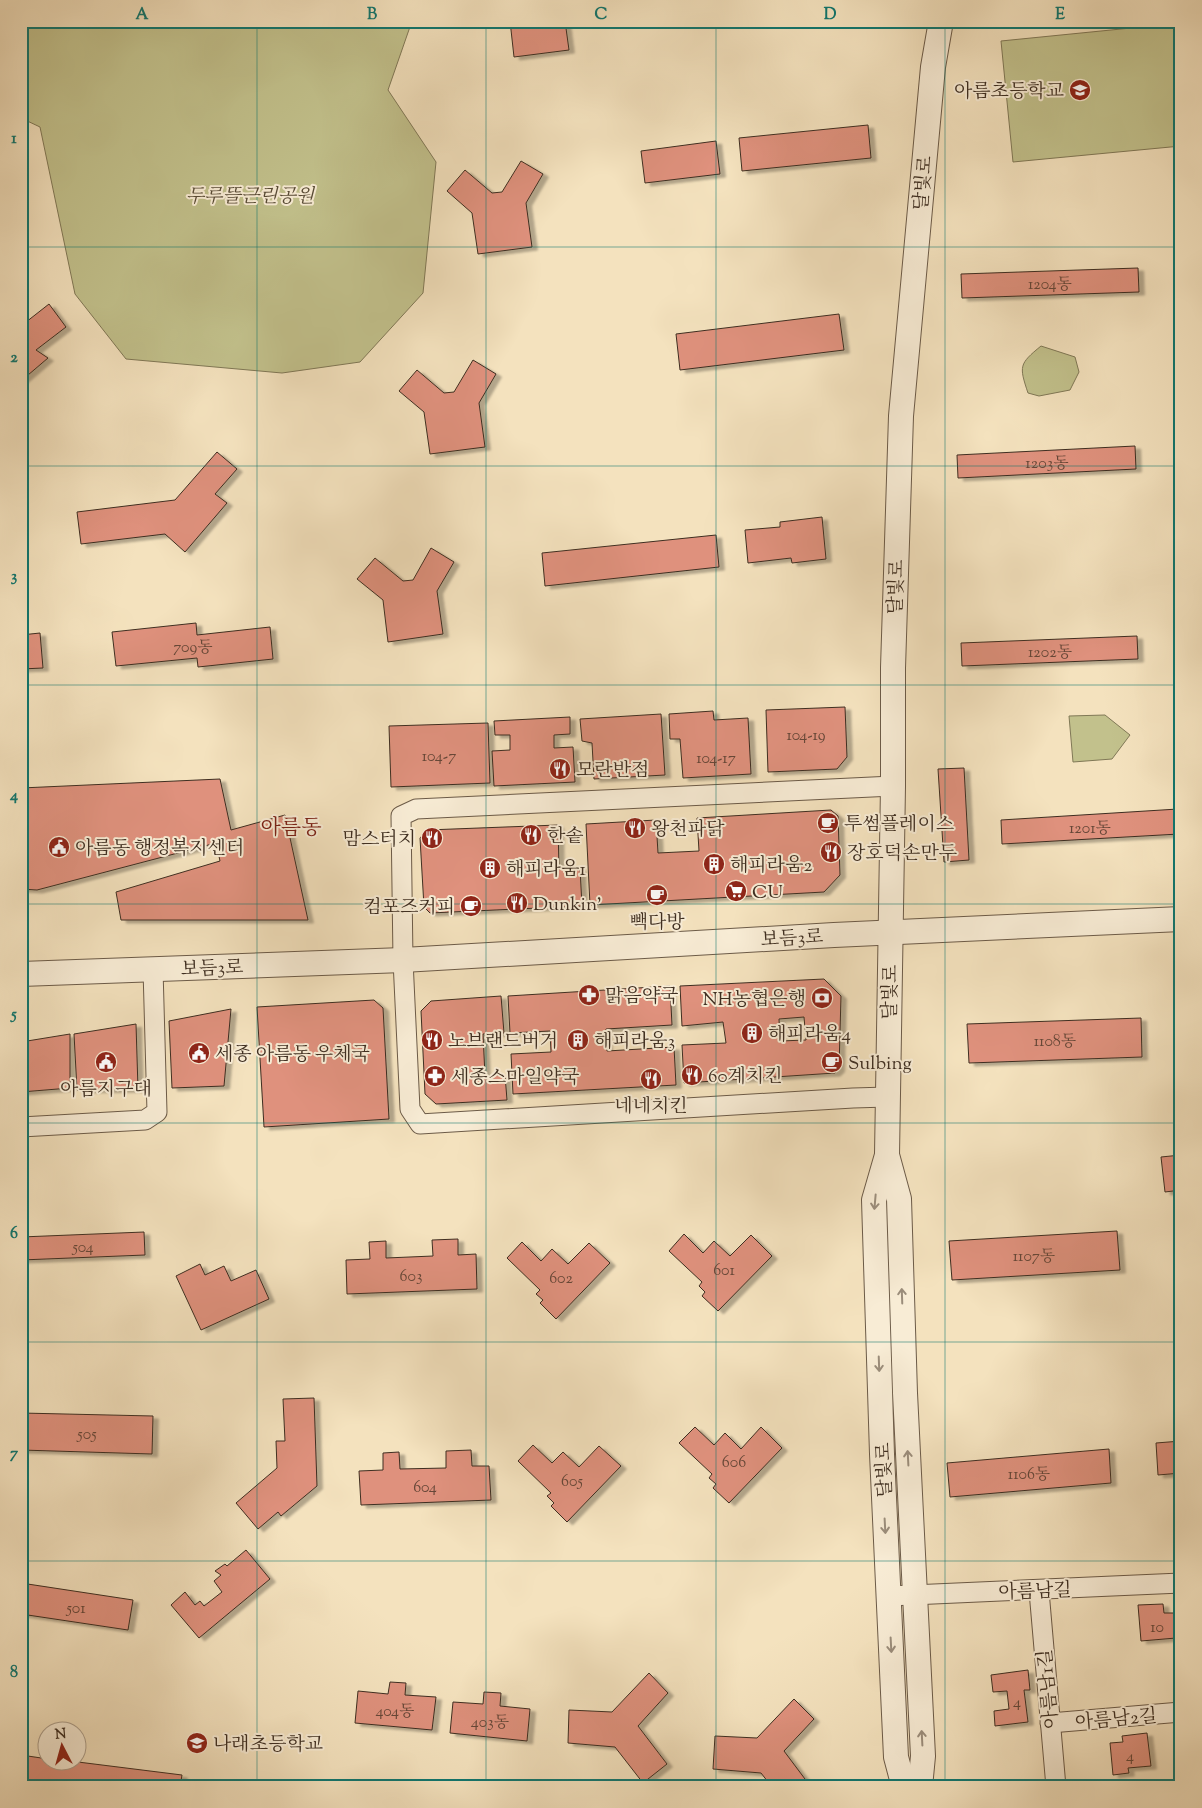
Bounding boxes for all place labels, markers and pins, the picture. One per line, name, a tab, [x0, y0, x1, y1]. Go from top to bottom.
school or university icon: 아름초등학교	[1068, 78, 1092, 102]
place label: 아름초등학교	[954, 79, 1064, 106]
restaurant icon: 모란반점	[548, 757, 572, 781]
place label: 모란반점	[576, 758, 649, 785]
cafe icon: 투썸플레이스	[816, 811, 840, 835]
place label: 투썸플레이스	[844, 812, 954, 839]
restaurant icon: 왕천파닭	[623, 816, 647, 840]
place label: 왕천파닭	[651, 817, 725, 844]
restaurant icon: 한솥	[519, 823, 543, 847]
place label: 한솥	[547, 824, 584, 851]
restaurant icon: 맘스터치	[420, 826, 444, 850]
place label: 맘스터치	[343, 827, 416, 854]
public building icon: 아름동 행정복지센터	[47, 835, 71, 859]
place label: 아름동 행정복지센터	[75, 836, 244, 863]
restaurant icon: 장호덕손만두	[819, 840, 843, 864]
place label: 장호덕손만두	[847, 841, 957, 868]
building icon: 해피라움2	[702, 852, 726, 876]
place label: 해피라움2	[730, 853, 812, 880]
building icon: 해피라움1	[478, 856, 502, 880]
place label: 해피라움1	[506, 857, 586, 884]
supermarket icon: CU	[724, 879, 748, 903]
place label: CU	[752, 880, 783, 907]
cafe icon: 빽다방	[645, 883, 669, 907]
restaurant icon: Dunkin'	[505, 891, 529, 915]
place label: Dunkin'	[533, 892, 602, 919]
cafe icon: 컴포즈커피	[459, 894, 483, 918]
place label: 컴포즈커피	[363, 895, 455, 922]
place label: 빽다방	[629, 910, 685, 937]
pharmacy icon: 맑음약국	[577, 983, 601, 1007]
place label: 맑음약국	[605, 984, 678, 1011]
bank icon: NH농협은행	[810, 986, 834, 1010]
place label: NH농협은행	[702, 987, 806, 1014]
building icon: 해피라움4	[740, 1021, 764, 1045]
place label: 해피라움4	[768, 1022, 851, 1049]
restaurant icon: 노브랜드버거	[420, 1028, 444, 1052]
building icon: 해피라움3	[566, 1028, 590, 1052]
place label: 노브랜드버거	[448, 1029, 558, 1056]
place label: 해피라움3	[594, 1029, 675, 1056]
public building icon: 세종 아름동 우체국	[187, 1041, 211, 1065]
place label: 세종 아름동 우체국	[215, 1042, 370, 1069]
public building icon: 아름지구대	[94, 1050, 118, 1074]
cafe icon: Sulbing	[820, 1050, 844, 1074]
place label: Sulbing	[848, 1051, 912, 1078]
restaurant icon: 60계치킨	[680, 1063, 704, 1087]
pharmacy icon: 세종스마일약국	[423, 1064, 447, 1088]
place label: 60계치킨	[708, 1064, 783, 1091]
place label: 세종스마일약국	[451, 1065, 579, 1092]
restaurant icon: 네네치킨	[639, 1067, 663, 1091]
place label: 아름지구대	[60, 1077, 152, 1104]
place label: 네네치킨	[614, 1094, 688, 1121]
school or university icon: 나래초등학교	[185, 1731, 209, 1755]
place label: 나래초등학교	[213, 1732, 323, 1759]

